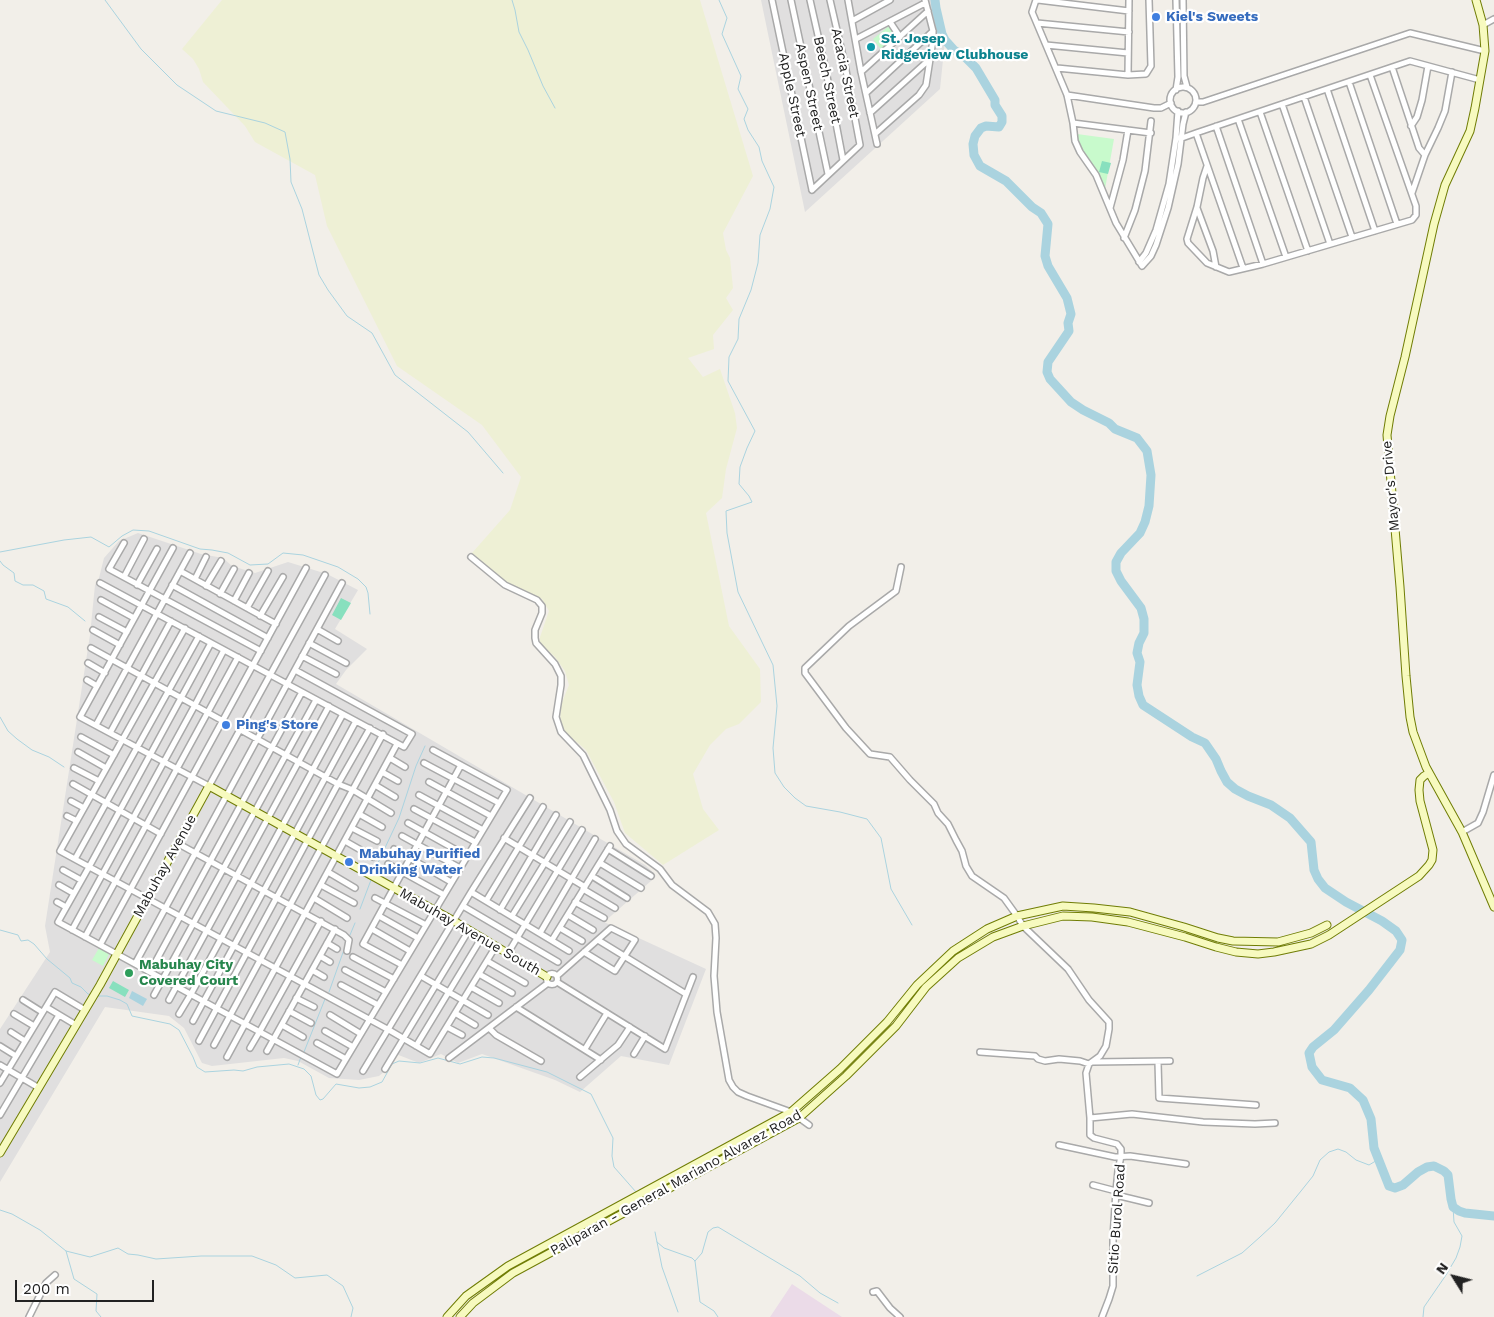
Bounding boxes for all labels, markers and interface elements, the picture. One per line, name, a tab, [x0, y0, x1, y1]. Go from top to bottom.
place label: Kiel's Sweets	[1166, 9, 1258, 25]
marker: Kiel's Sweets	[1150, 11, 1162, 23]
street label: Acacia Street	[827, 27, 863, 119]
place label: St. Josep Ridgeview Clubhouse	[881, 31, 1028, 64]
street label: Beech Street	[810, 35, 844, 125]
marker: St. Josep Ridgeview Clubhouse	[865, 41, 877, 53]
street label: Aspen Street	[792, 42, 826, 132]
street label: Apple Street	[775, 51, 809, 139]
street label: Mayor's Drive	[1379, 440, 1403, 532]
place label: Ping's Store	[236, 717, 318, 733]
marker: Ping's Store	[220, 719, 232, 731]
street label: Mabuhay Avenue	[130, 812, 200, 920]
place label: Mabuhay Purified Drinking Water	[359, 846, 480, 879]
marker: Mabuhay Purified Drinking Water	[343, 856, 355, 868]
street label: Mabuhay Avenue South	[396, 885, 544, 979]
place label: Mabuhay City Covered Court	[139, 957, 238, 990]
marker: Mabuhay City Covered Court	[123, 967, 135, 979]
street label: Paliparan - General Mariano Alvarez Road	[547, 1107, 805, 1259]
street label: Sitio Burol Road	[1105, 1163, 1129, 1275]
north arrow	[1429, 1252, 1479, 1302]
text: N	[1432, 1259, 1451, 1277]
scale bar	[18, 1270, 156, 1302]
text: 200 m	[23, 1280, 70, 1298]

